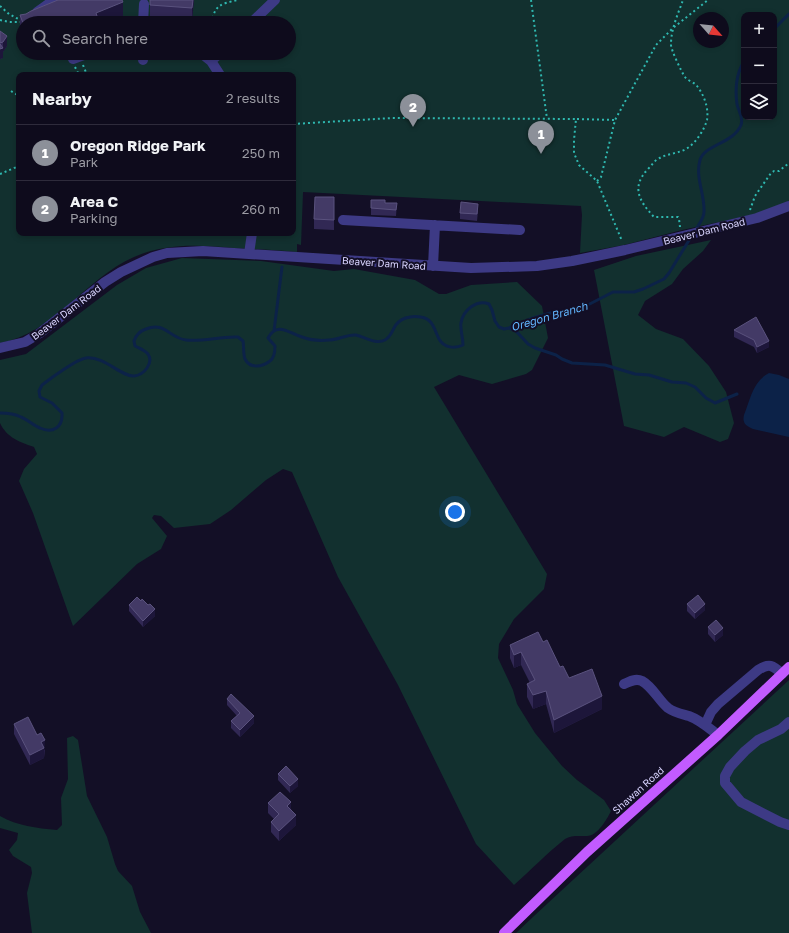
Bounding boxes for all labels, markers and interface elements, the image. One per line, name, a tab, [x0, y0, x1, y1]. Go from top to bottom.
north arrow	[693, 12, 729, 48]
map controls	[741, 12, 777, 120]
button: +	[741, 12, 777, 48]
search box	[16, 16, 296, 60]
icon: search	[30, 27, 52, 49]
text: Search here	[62, 29, 148, 47]
button: −	[741, 48, 777, 84]
button: layers	[741, 84, 777, 120]
text: Nearby	[32, 88, 92, 109]
text: 2 results	[226, 90, 280, 106]
pin: 2	[400, 94, 426, 127]
pin: 1	[528, 121, 554, 154]
text: Oregon Ridge Park	[70, 136, 206, 154]
text: 1	[42, 145, 48, 161]
text: 250 m	[242, 145, 280, 161]
text: Park	[70, 154, 98, 170]
text: Area C	[70, 192, 118, 210]
text: 2	[41, 201, 49, 217]
text: 260 m	[242, 201, 280, 217]
text: Parking	[70, 210, 118, 226]
street label: Beaver Dam Road	[662, 215, 746, 247]
street label: Beaver Dam Road	[342, 254, 426, 272]
street label: Beaver Dam Road	[29, 282, 103, 342]
water label: Oregon Branch	[509, 299, 590, 334]
your location	[445, 502, 465, 522]
street label: Shawan Road	[610, 764, 666, 816]

